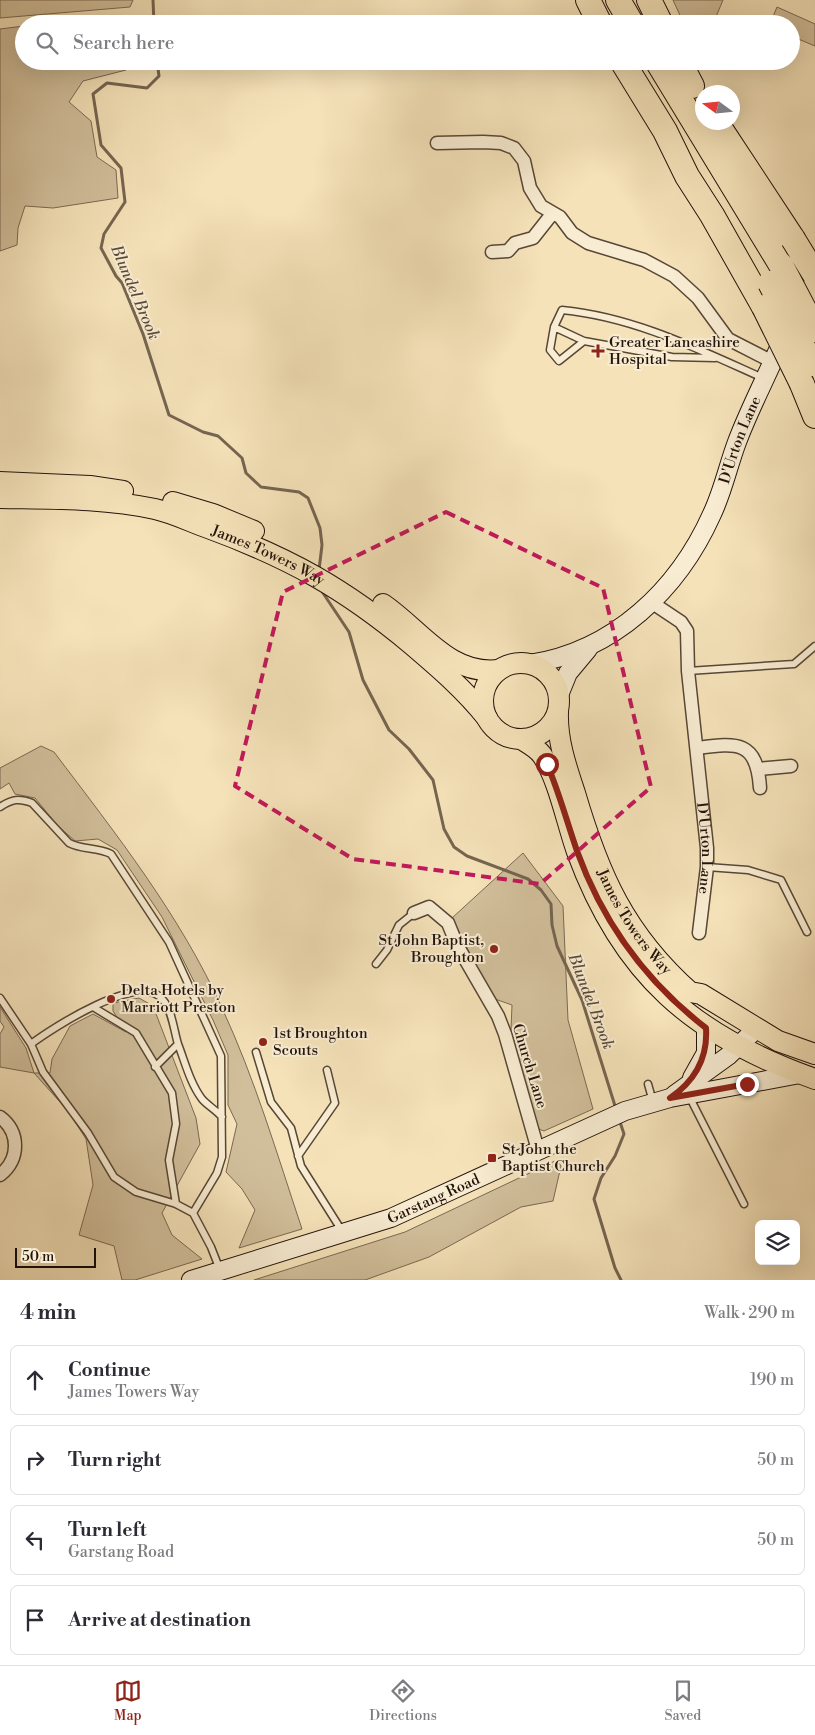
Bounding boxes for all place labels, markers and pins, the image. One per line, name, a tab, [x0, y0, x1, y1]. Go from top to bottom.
place label: Greater Lancashire Hospital	[609, 333, 740, 369]
marker: Greater Lancashire Hospital	[591, 344, 605, 358]
place label: St John Baptist, Broughton	[379, 931, 484, 967]
marker: St John Baptist, Broughton	[488, 943, 500, 955]
place label: Delta Hotels by Marriott Preston	[121, 981, 236, 1017]
marker: Delta Hotels by Marriott Preston	[105, 993, 117, 1005]
place label: 1st Broughton Scouts	[273, 1024, 368, 1060]
marker: 1st Broughton Scouts	[257, 1036, 269, 1048]
place label: St John the Baptist Church	[501, 1140, 605, 1176]
marker: St John the Baptist Church	[486, 1152, 498, 1164]

